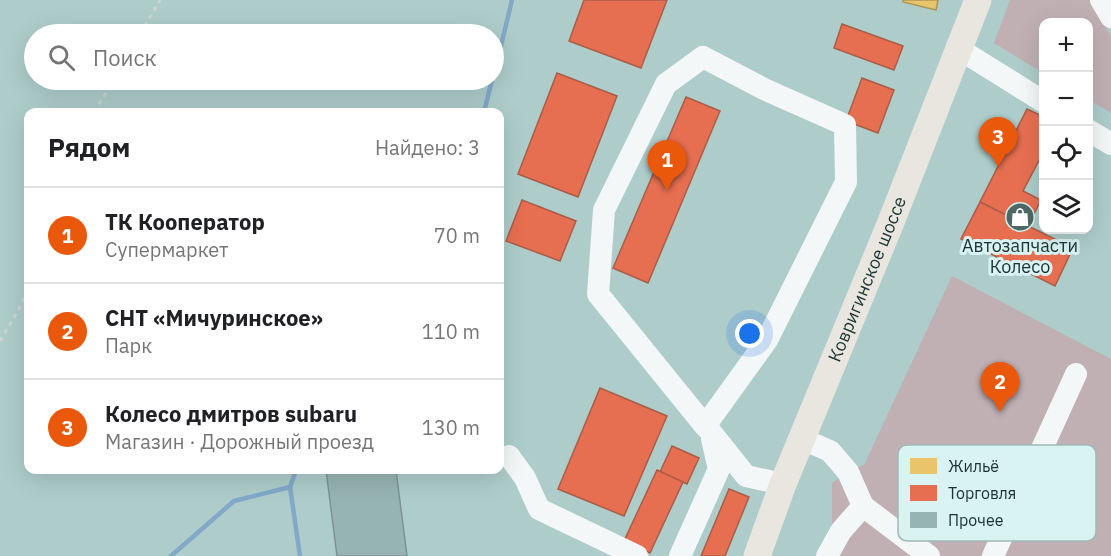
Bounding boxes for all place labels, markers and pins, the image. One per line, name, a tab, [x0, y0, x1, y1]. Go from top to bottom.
pin: 3	[978, 118, 1018, 167]
pin: 1	[648, 140, 686, 190]
shop icon: Автозапчасти Колесо	[1004, 201, 1036, 233]
place label: Автозапчасти Колесо	[962, 234, 1078, 278]
pin: 2	[980, 362, 1020, 412]

